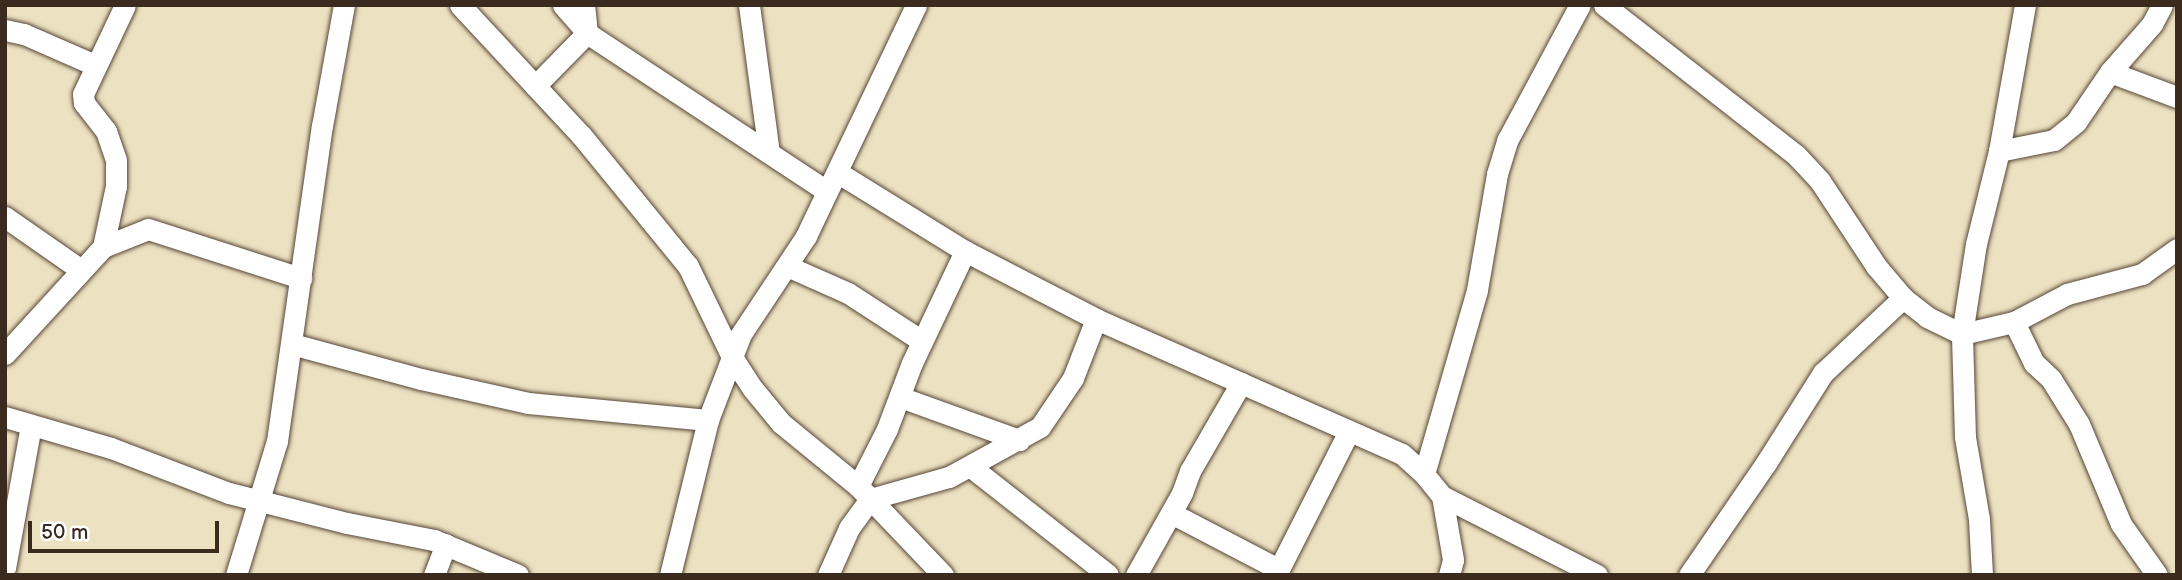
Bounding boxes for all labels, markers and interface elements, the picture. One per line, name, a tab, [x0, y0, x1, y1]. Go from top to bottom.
scale bar	[32, 506, 222, 550]
text: 50 m	[41, 520, 88, 545]

